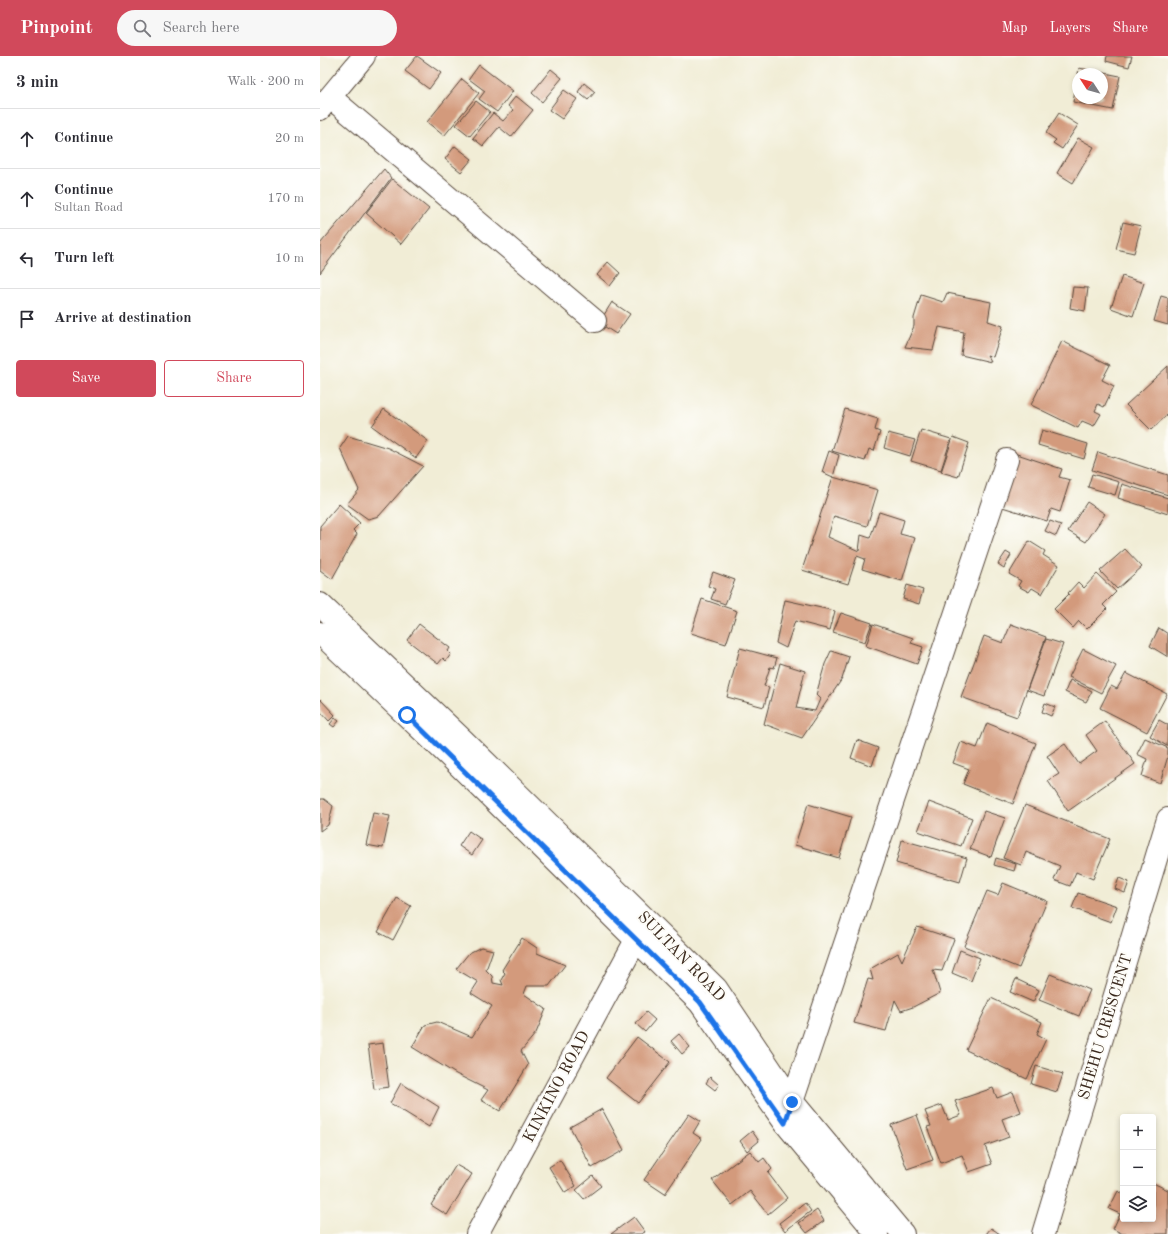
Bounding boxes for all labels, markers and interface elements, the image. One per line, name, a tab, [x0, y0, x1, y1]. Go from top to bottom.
search box	[117, 10, 397, 46]
icon: search	[131, 17, 153, 39]
text: Pinpoint	[20, 19, 93, 38]
text: Search here	[163, 21, 239, 36]
text: Map	[1002, 21, 1028, 35]
text: Layers	[1050, 21, 1091, 35]
text: Share	[1113, 21, 1148, 35]
north arrow	[1072, 68, 1108, 104]
text: 3 min	[16, 74, 59, 91]
text: Walk · 200 m	[227, 75, 304, 88]
icon: ahead	[16, 128, 38, 150]
text: Continue	[54, 131, 113, 146]
text: 20 m	[275, 132, 304, 145]
text: Continue	[54, 183, 113, 198]
icon: ahead	[16, 188, 38, 210]
text: 170 m	[267, 192, 304, 205]
text: Sultan Road	[54, 201, 123, 214]
icon: left	[16, 248, 38, 270]
text: Turn left	[54, 251, 114, 266]
text: 10 m	[275, 252, 304, 265]
icon: arrive	[16, 308, 38, 330]
text: Arrive at destination	[54, 311, 192, 326]
button: Save	[16, 360, 156, 397]
button: Share	[164, 360, 304, 397]
route start	[398, 706, 416, 724]
street label: SULTAN ROAD	[634, 909, 728, 1005]
street label: SHEHU CRESCENT	[1076, 952, 1136, 1102]
street label: KINKINO ROAD	[521, 1029, 593, 1145]
route end	[783, 1093, 801, 1111]
map controls	[1120, 1114, 1156, 1222]
button: +	[1120, 1114, 1156, 1150]
button: −	[1120, 1150, 1156, 1186]
button: layers	[1120, 1186, 1156, 1222]

